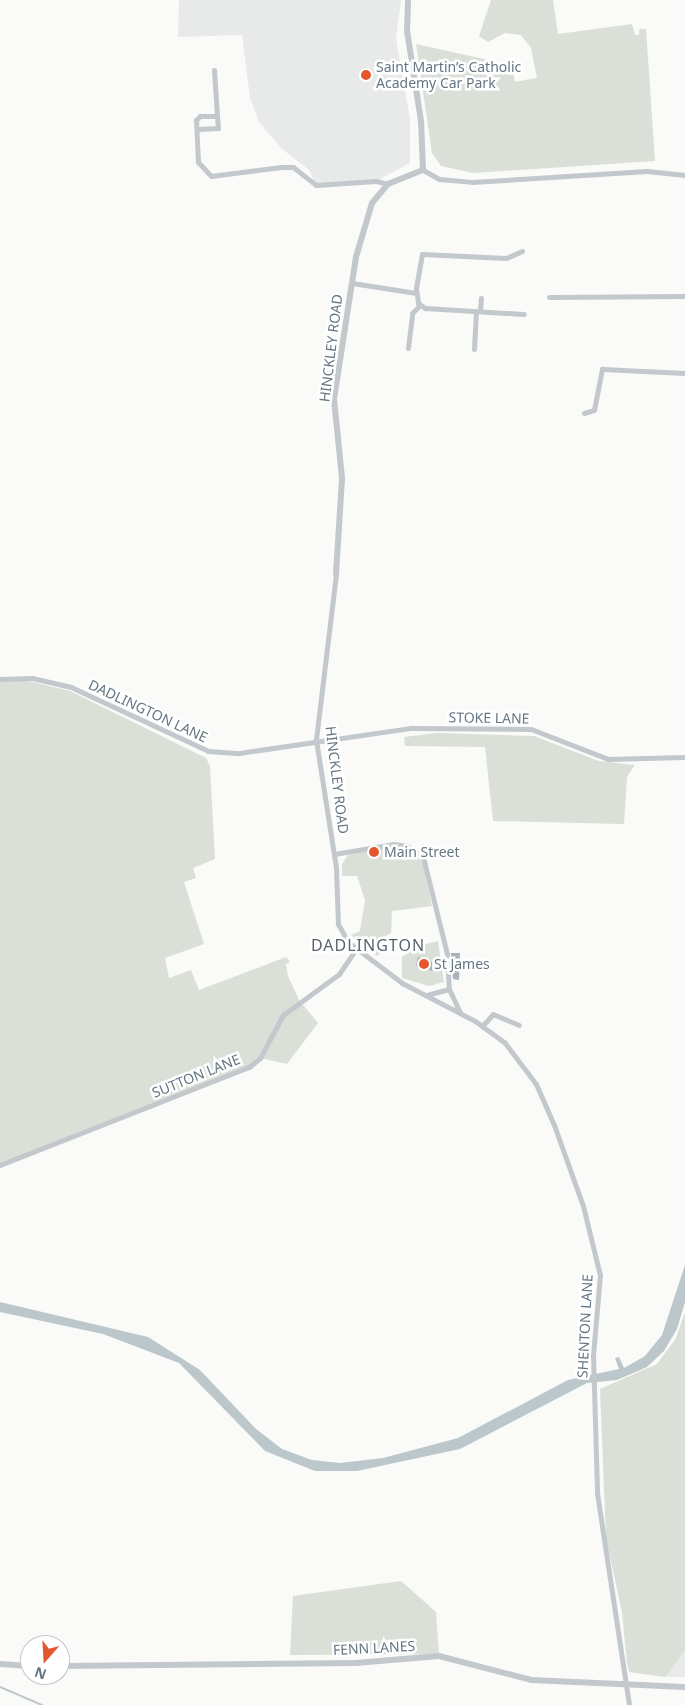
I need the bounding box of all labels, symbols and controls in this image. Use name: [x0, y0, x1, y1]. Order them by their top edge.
place label: Saint Martin’s Catholic Academy Car Park: [376, 59, 521, 92]
marker: Saint Martin’s Catholic Academy Car Park: [360, 69, 372, 81]
street label: HINCKLEY ROAD: [316, 293, 346, 403]
street label: DADLINGTON LANE: [86, 676, 210, 746]
street label: STOKE LANE: [448, 709, 530, 727]
street label: HINCKLEY ROAD: [322, 725, 352, 835]
place label: Main Street: [384, 844, 460, 860]
marker: Main Street: [368, 846, 380, 858]
district label: DADLINGTON: [310, 935, 426, 955]
place label: St James: [434, 956, 490, 972]
marker: St James: [418, 958, 430, 970]
street label: SUTTON LANE: [150, 1051, 242, 1101]
street label: SHENTON LANE: [574, 1274, 596, 1378]
north arrow: [20, 1635, 70, 1685]
street label: FENN LANES: [332, 1637, 416, 1659]
text: N: [32, 1663, 49, 1685]

